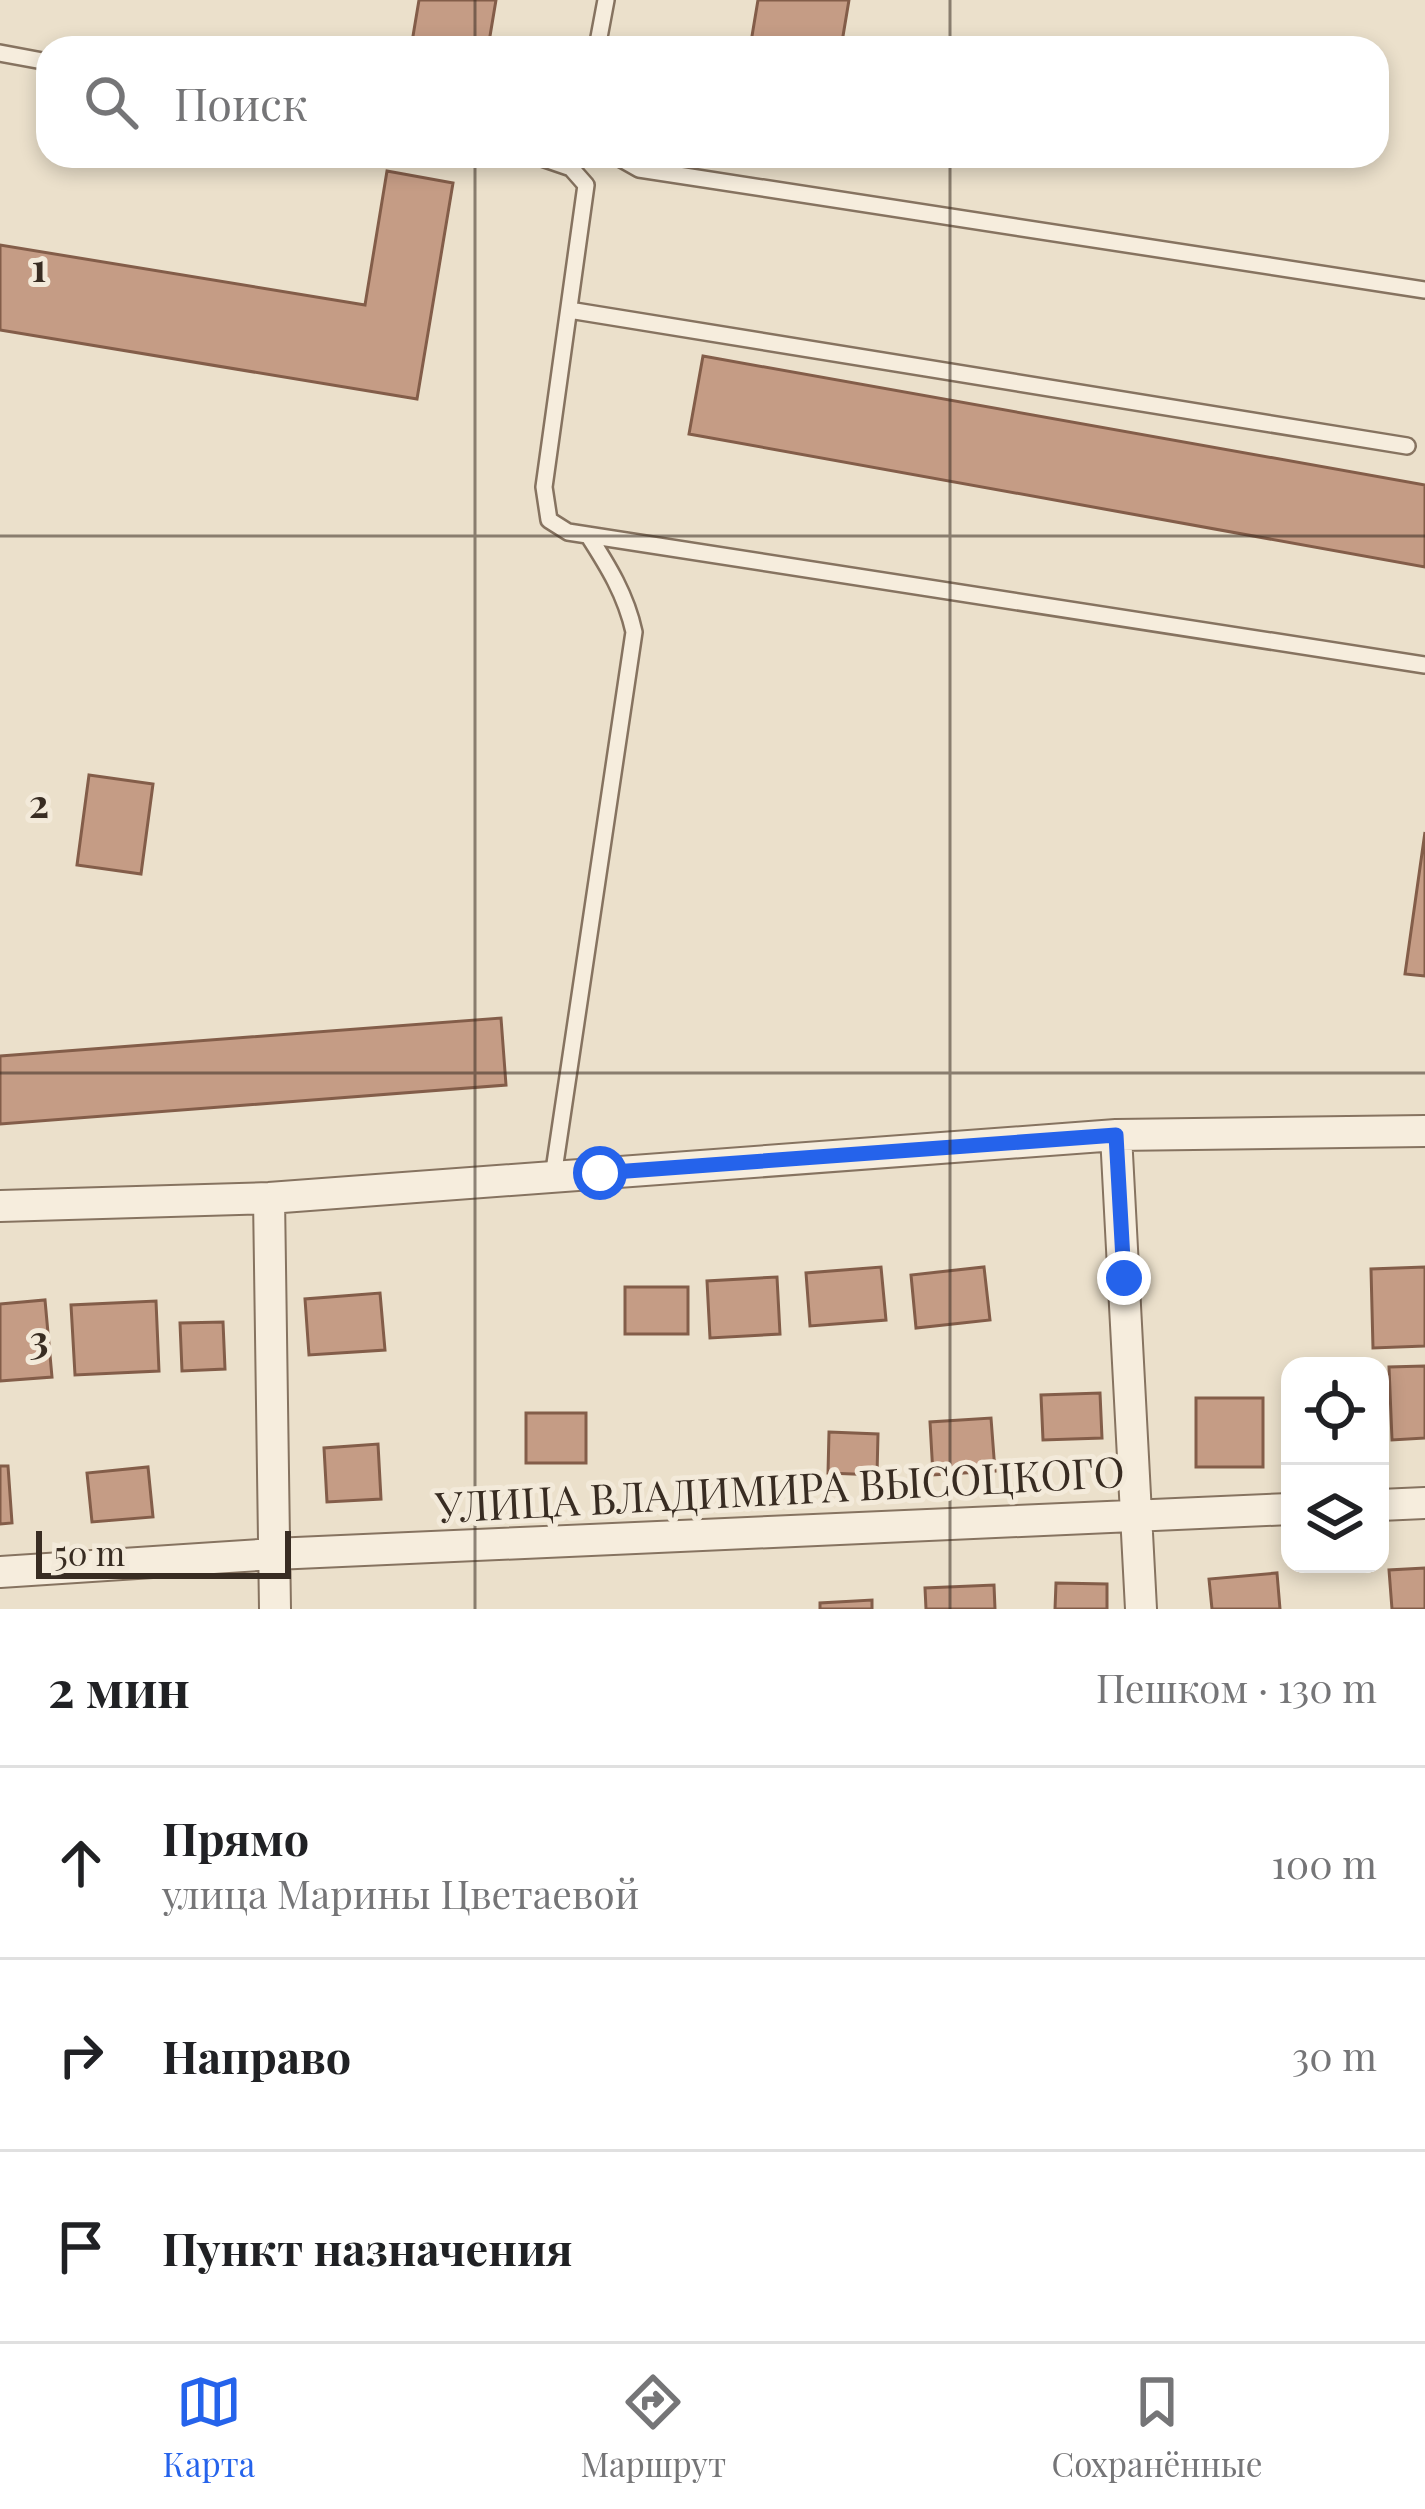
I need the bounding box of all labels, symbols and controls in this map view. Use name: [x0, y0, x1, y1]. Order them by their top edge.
search box: [36, 36, 1389, 168]
icon: search: [78, 69, 144, 135]
text: Поиск: [174, 72, 308, 132]
text: 1: [32, 240, 46, 292]
text: 2: [29, 776, 49, 828]
route start: [573, 1146, 627, 1200]
route end: [1097, 1251, 1151, 1305]
text: 3: [29, 1312, 49, 1364]
map controls: [1281, 1357, 1389, 1573]
button: locate: [1281, 1357, 1389, 1465]
street label: УЛИЦА ВЛАДИМИРА ВЫСОЦКОГО: [433, 1442, 1126, 1534]
button: layers: [1281, 1465, 1389, 1573]
scale bar: [36, 1525, 291, 1578]
text: 50 m: [54, 1530, 125, 1574]
text: 2 мин: [48, 1653, 190, 1721]
text: Пешком · 130 m: [1096, 1661, 1377, 1713]
text: Прямо: [162, 1807, 309, 1867]
icon: ahead: [48, 1830, 114, 1896]
text: 100 m: [1271, 1837, 1377, 1889]
text: улица Марины Цветаевой: [162, 1867, 639, 1919]
icon: right: [48, 2022, 114, 2088]
text: Направо: [162, 2025, 351, 2085]
text: 30 m: [1292, 2029, 1377, 2081]
icon: arrive: [48, 2214, 114, 2280]
text: Пункт назначения: [162, 2217, 573, 2277]
tab: Карта: [163, 2369, 255, 2485]
tab: Маршрут: [581, 2369, 726, 2485]
tab: Сохранённые: [1051, 2369, 1262, 2485]

